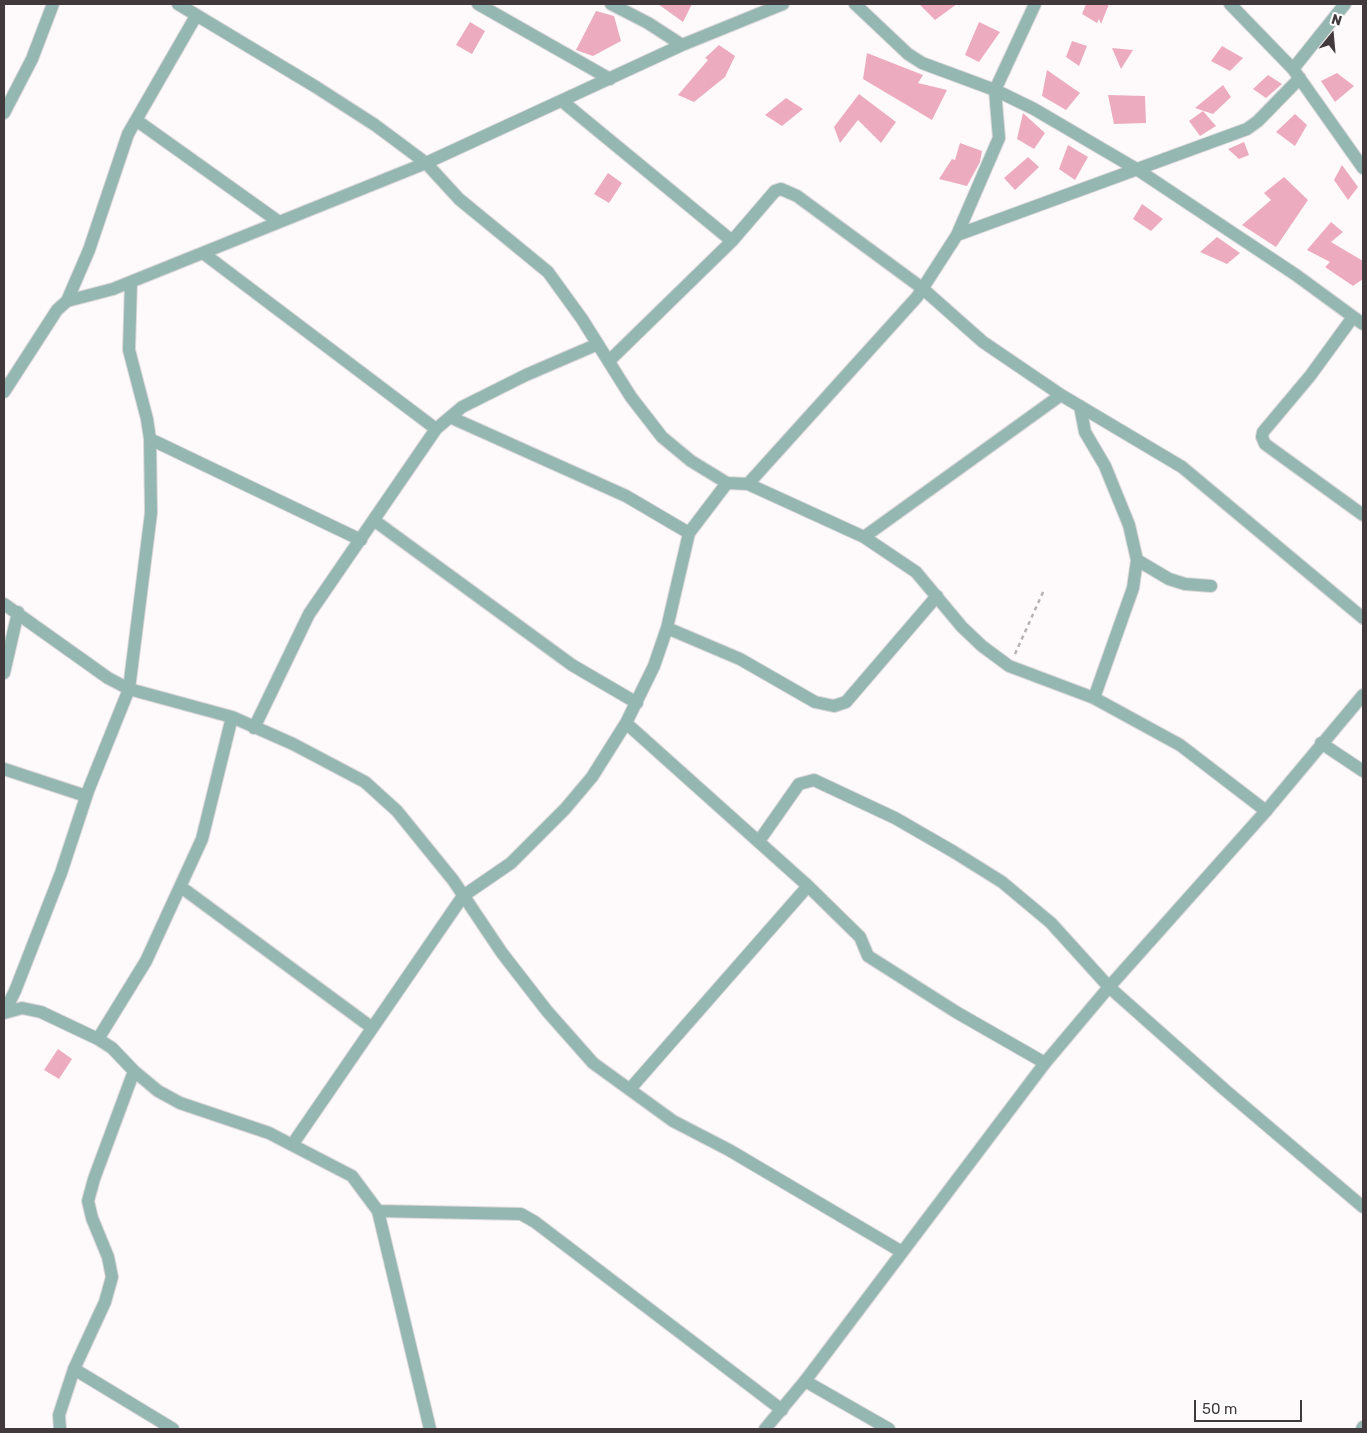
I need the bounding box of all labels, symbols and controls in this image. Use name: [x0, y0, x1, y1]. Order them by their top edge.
north arrow: [1307, 10, 1357, 60]
text: N: [1329, 11, 1344, 30]
scale bar: [1197, 1390, 1304, 1422]
text: 50 m: [1202, 1400, 1237, 1418]

